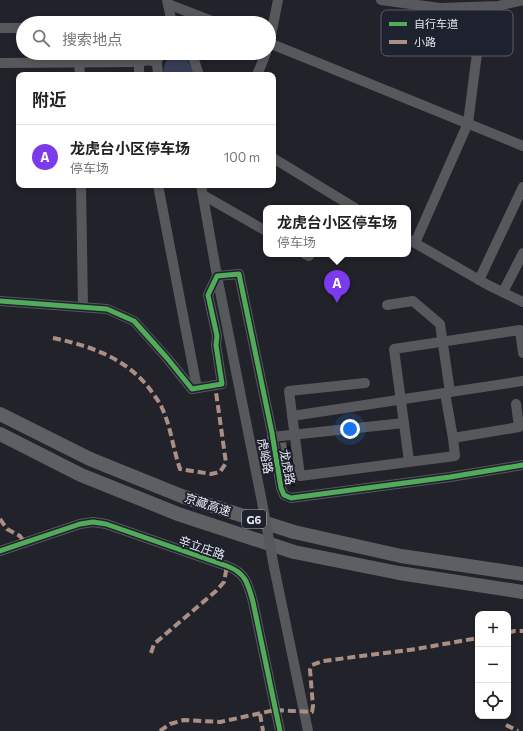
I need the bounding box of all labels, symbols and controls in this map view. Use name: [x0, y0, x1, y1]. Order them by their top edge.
legend: [381, 10, 513, 56]
search box: [16, 16, 276, 60]
text: 自行车道: [414, 17, 458, 30]
icon: search: [30, 27, 52, 49]
text: 搜索地点: [62, 30, 122, 48]
text: 小路: [414, 35, 436, 48]
text: 附近: [32, 89, 66, 110]
text: 龙虎台小区停车场: [70, 139, 190, 157]
text: A: [40, 149, 50, 165]
text: 100 m: [224, 149, 260, 165]
text: 停车场: [70, 160, 109, 176]
popup: [263, 205, 411, 257]
text: 龙虎台小区停车场: [277, 213, 397, 231]
text: 停车场: [277, 234, 316, 250]
pin: A: [324, 270, 350, 303]
your location: [340, 419, 360, 439]
street label: 虎峪路: [256, 437, 276, 475]
street label: 龙虎路: [278, 448, 298, 486]
street label: 京藏高速: [183, 490, 233, 518]
road number: G6: [242, 510, 266, 528]
street label: 辛立庄路: [177, 533, 227, 561]
map controls: [475, 611, 511, 719]
button: +: [475, 611, 511, 647]
button: −: [475, 647, 511, 683]
button: locate: [475, 683, 511, 719]

